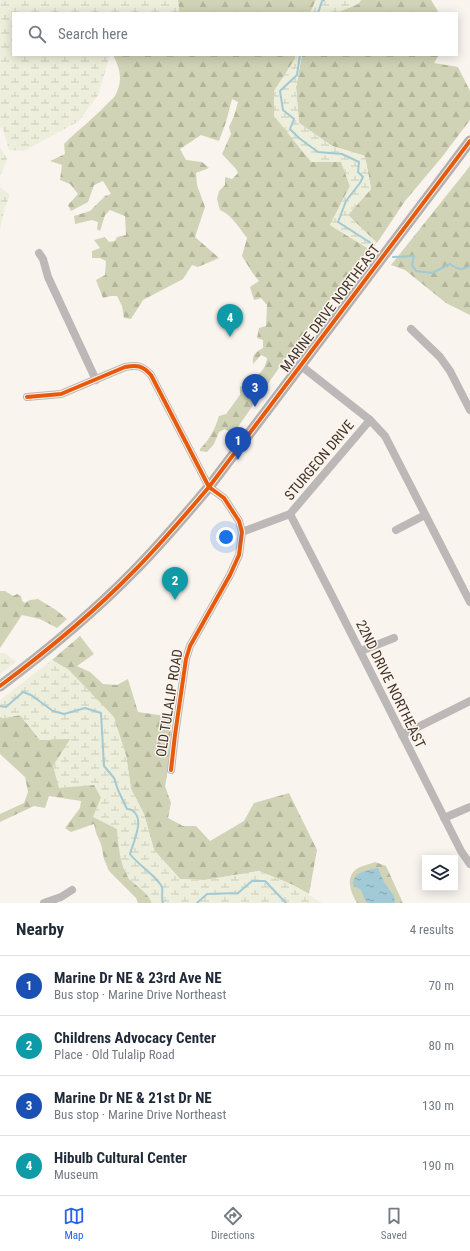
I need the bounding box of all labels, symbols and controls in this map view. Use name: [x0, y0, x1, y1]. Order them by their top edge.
search box: [12, 12, 458, 56]
icon: search: [26, 23, 48, 45]
text: Search here: [58, 25, 128, 43]
street label: MARINE DRIVE NORTHEAST: [277, 241, 383, 375]
pin: 4: [217, 304, 243, 337]
pin: 3: [242, 374, 268, 407]
street label: STURGEON DRIVE: [281, 417, 357, 503]
pin: 1: [225, 427, 251, 460]
your location: [216, 527, 236, 547]
pin: 2: [162, 567, 188, 600]
street label: 22ND DRIVE NORTHEAST: [353, 618, 429, 750]
street label: OLD TULALIP ROAD: [153, 648, 185, 758]
map controls: [422, 855, 458, 891]
button: layers: [422, 855, 458, 891]
text: Nearby: [16, 919, 64, 939]
text: 4 results: [410, 922, 454, 937]
text: Marine Dr NE & 23rd Ave NE: [54, 969, 222, 987]
text: 1: [26, 978, 32, 993]
text: 70 m: [428, 978, 454, 993]
text: Bus stop · Marine Drive Northeast: [54, 987, 226, 1002]
text: Childrens Advocacy Center: [54, 1029, 216, 1047]
text: 2: [26, 1038, 32, 1053]
text: 80 m: [428, 1038, 454, 1053]
text: Place · Old Tulalip Road: [54, 1047, 175, 1062]
text: Marine Dr NE & 21st Dr NE: [54, 1089, 212, 1107]
text: 3: [26, 1098, 32, 1113]
text: 130 m: [422, 1098, 454, 1113]
text: Bus stop · Marine Drive Northeast: [54, 1107, 226, 1122]
text: Hibulb Cultural Center: [54, 1149, 187, 1167]
text: 4: [26, 1158, 32, 1173]
text: 190 m: [422, 1158, 454, 1173]
text: Museum: [54, 1167, 98, 1182]
tab: Map: [63, 1205, 85, 1242]
tab: Directions: [211, 1205, 255, 1242]
tab: Saved: [381, 1205, 407, 1242]

